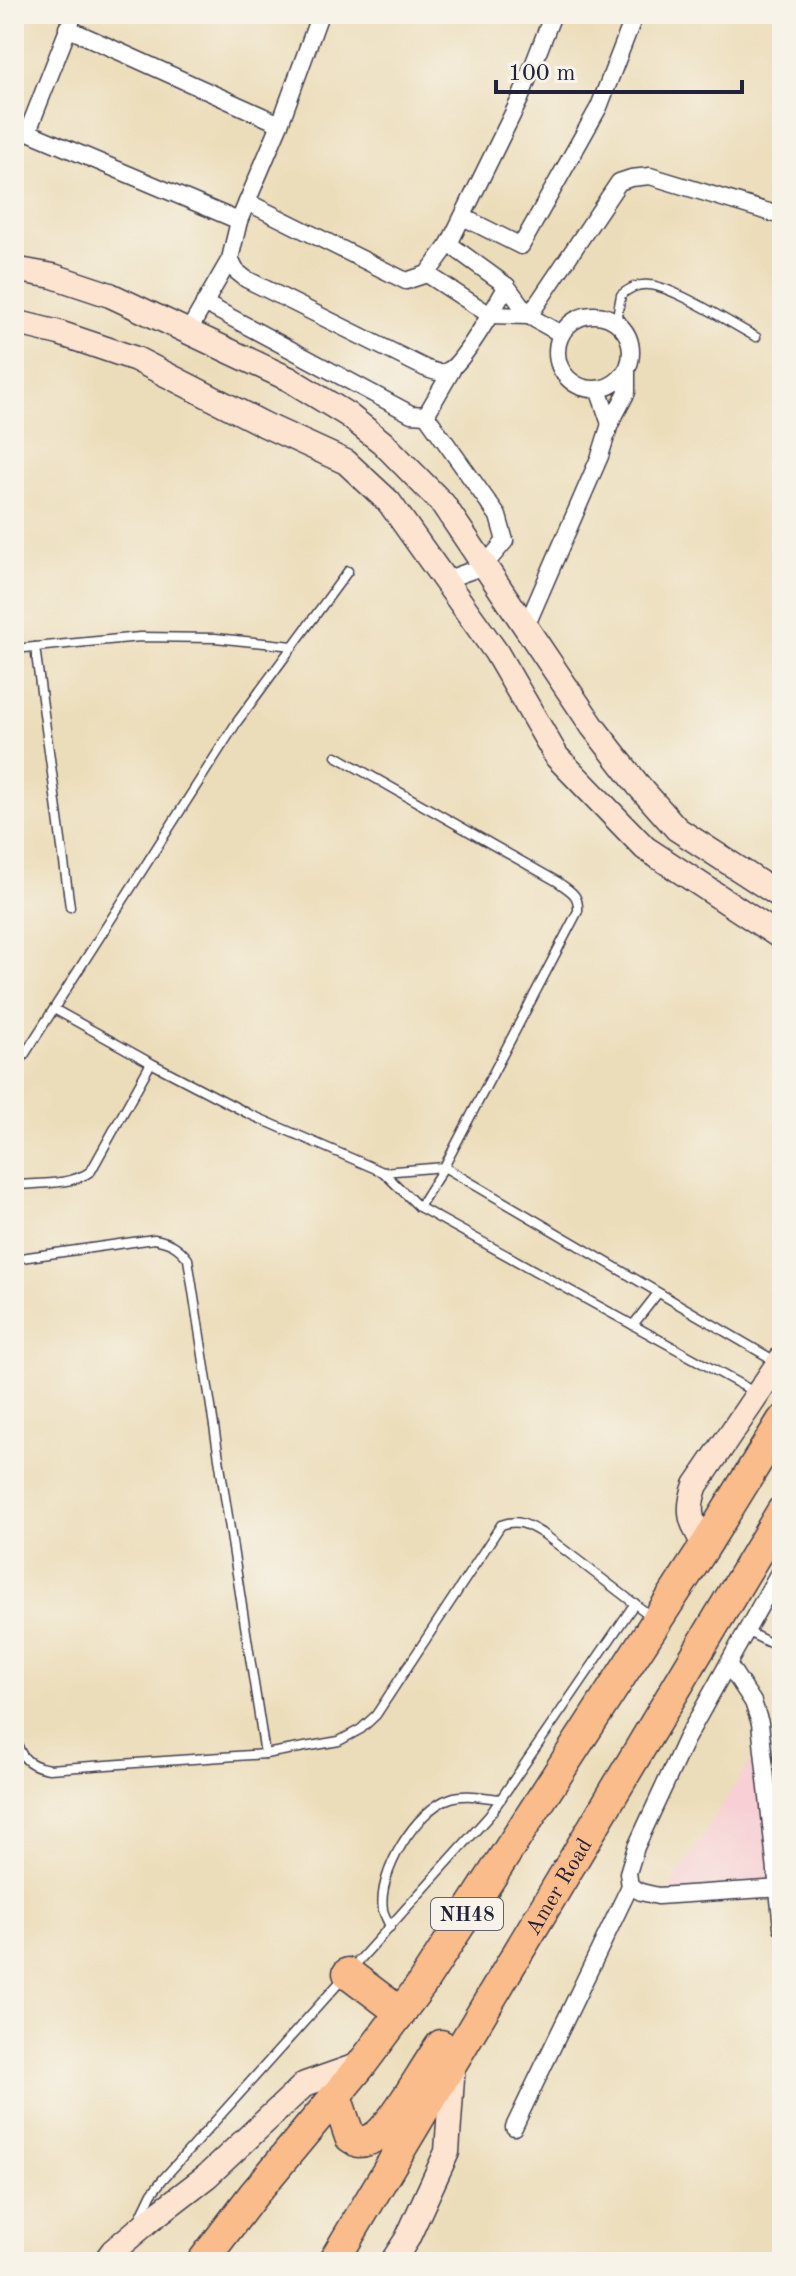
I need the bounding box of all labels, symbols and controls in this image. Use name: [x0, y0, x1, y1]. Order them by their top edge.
scale bar: [496, 44, 742, 94]
text: 100 m: [508, 62, 576, 86]
street label: Amer Road: [522, 1835, 597, 1939]
road number: NH48: [431, 1898, 503, 1930]

